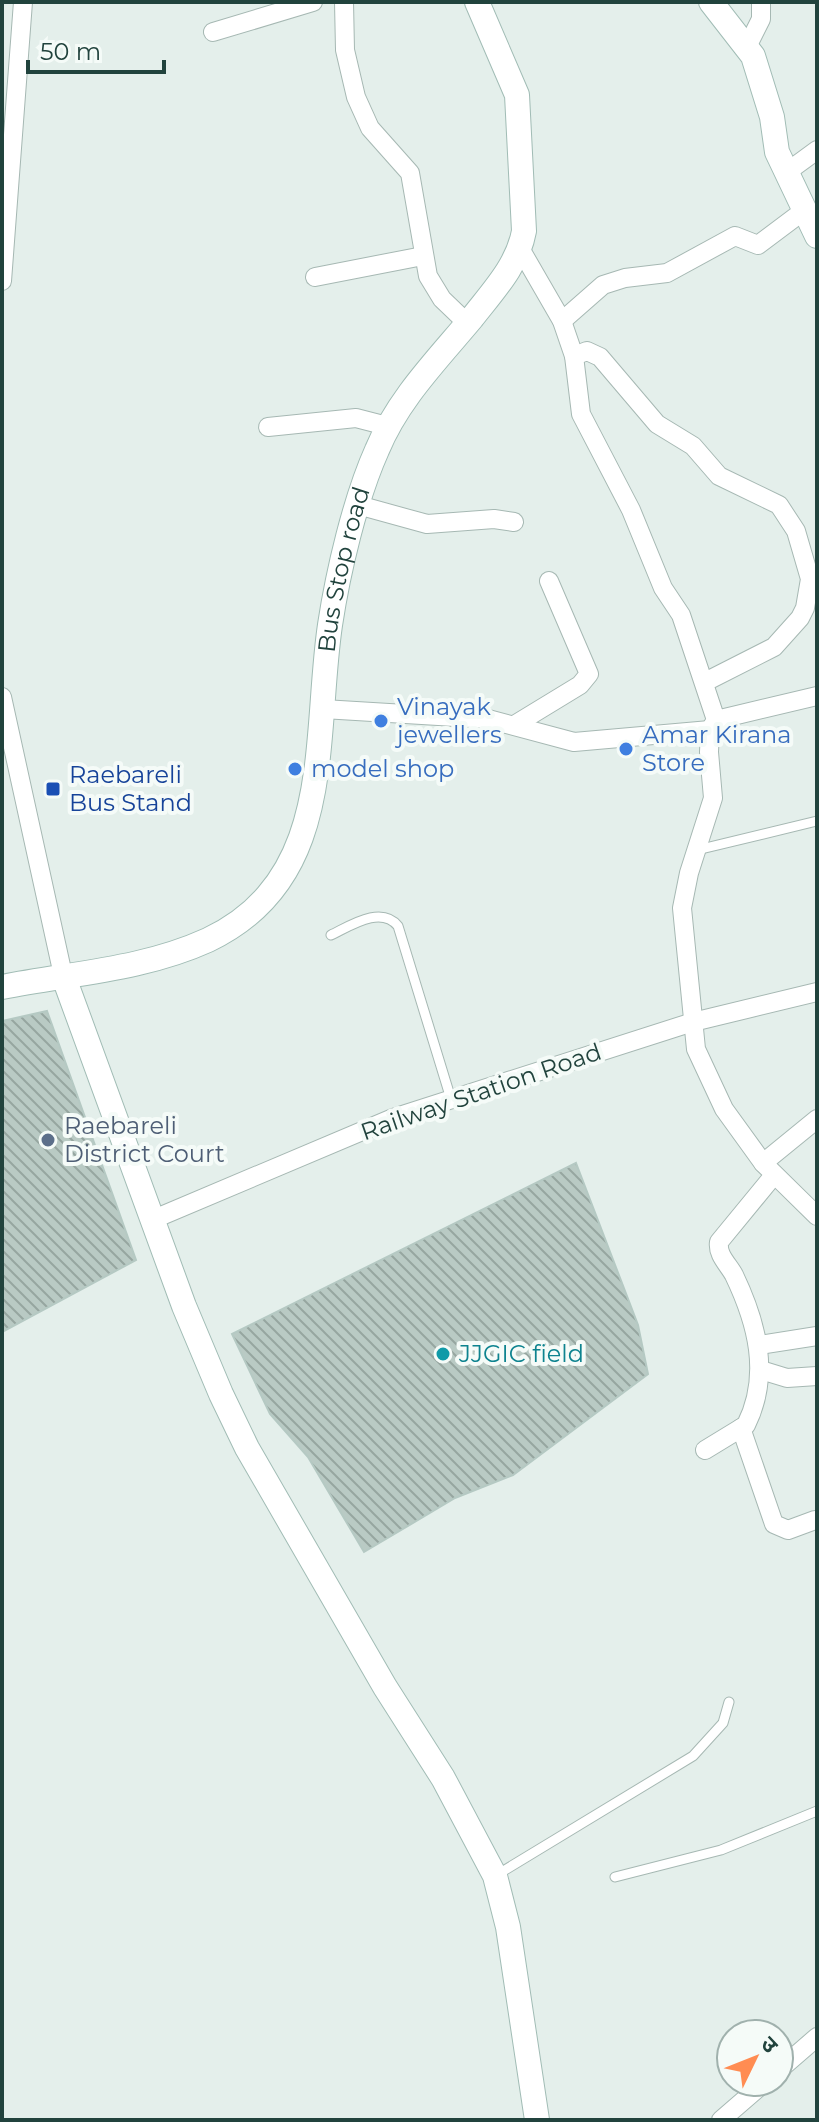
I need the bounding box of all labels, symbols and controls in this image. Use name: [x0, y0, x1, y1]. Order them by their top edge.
scale bar: [28, 24, 164, 74]
text: 50 m: [40, 37, 101, 66]
street label: Bus Stop road: [312, 483, 376, 654]
place label: Vinayak jewellers: [394, 692, 502, 749]
marker: Vinayak jewellers: [372, 712, 390, 730]
place label: Amar Kirana Store: [642, 720, 791, 777]
marker: Amar Kirana Store: [617, 740, 635, 758]
place label: model shop: [311, 754, 454, 783]
place label: Raebareli Bus Stand: [69, 760, 192, 817]
marker: model shop: [286, 760, 304, 778]
marker: Raebareli Bus Stand: [44, 780, 62, 798]
street label: Railway Station Road: [357, 1037, 605, 1146]
place label: Raebareli District Court: [64, 1111, 225, 1168]
marker: Raebareli District Court: [39, 1131, 57, 1149]
place label: JJGIC field: [458, 1339, 584, 1368]
marker: JJGIC field: [434, 1345, 452, 1363]
north arrow: [715, 2018, 795, 2098]
text: उ: [755, 2031, 784, 2059]

